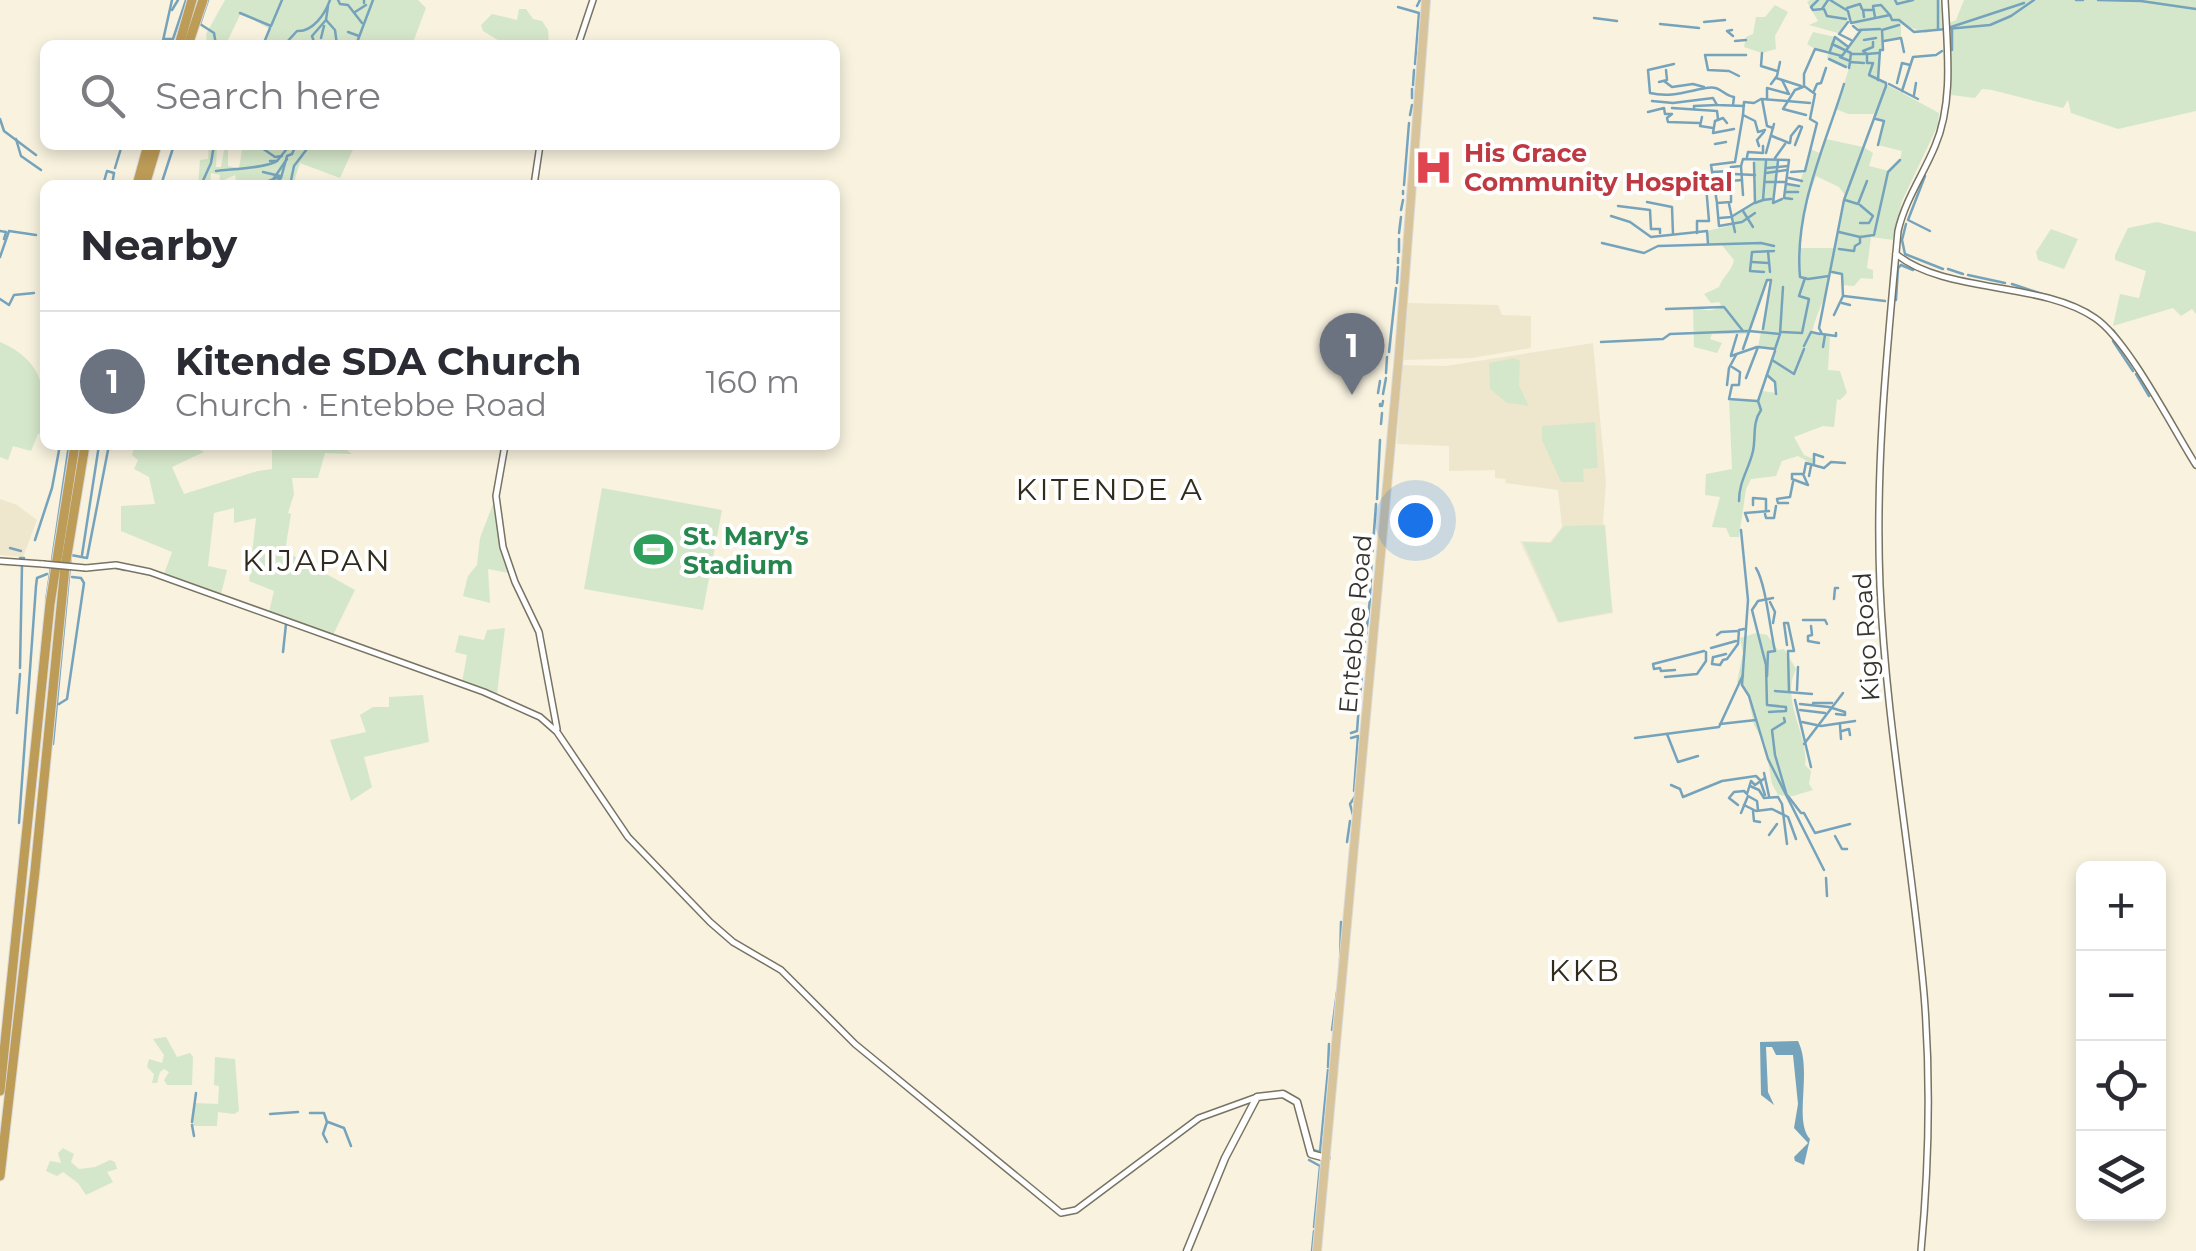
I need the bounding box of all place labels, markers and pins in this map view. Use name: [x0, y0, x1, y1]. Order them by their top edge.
place label: His Grace Community Hospital: [1464, 138, 1733, 197]
hospital icon: His Grace Community Hospital: [1413, 146, 1455, 188]
pin: 1: [1320, 312, 1384, 395]
place label: St. Mary’s Stadium: [683, 521, 808, 580]
sports icon: St. Mary’s Stadium: [632, 529, 674, 571]

